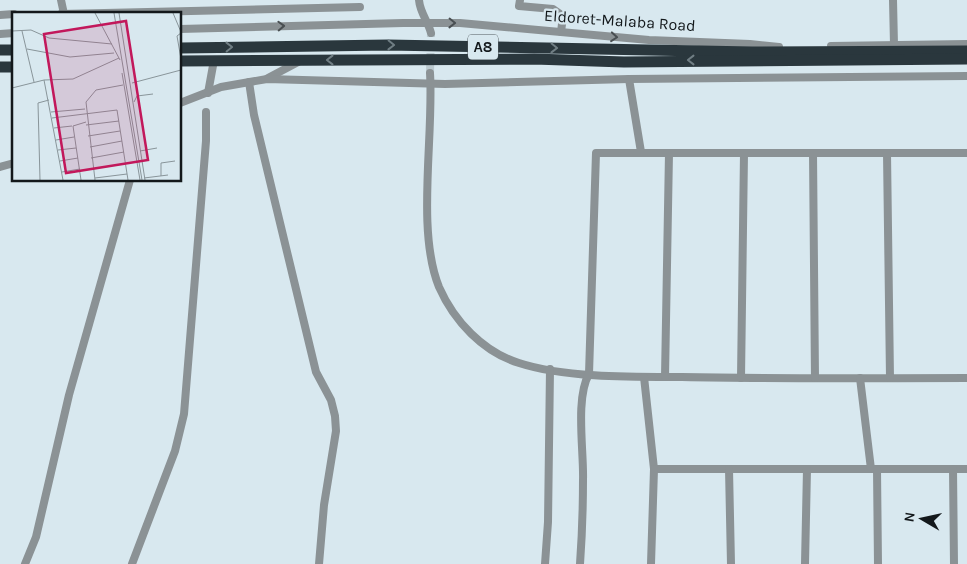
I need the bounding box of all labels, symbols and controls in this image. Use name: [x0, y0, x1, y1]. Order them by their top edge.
street label: Eldoret-Malaba Road: [544, 6, 696, 35]
inset map: [12, 12, 181, 181]
one-way arrow: [448, 18, 456, 28]
one-way arrow: [278, 21, 285, 31]
one-way arrow: [610, 31, 618, 42]
road number: A8: [468, 34, 498, 60]
one-way arrow: [388, 40, 395, 50]
one-way arrow: [225, 42, 233, 52]
one-way arrow: [550, 43, 558, 53]
one-way arrow: [326, 55, 334, 65]
one-way arrow: [687, 55, 694, 65]
north arrow: [897, 494, 947, 544]
text: N: [900, 511, 919, 523]

